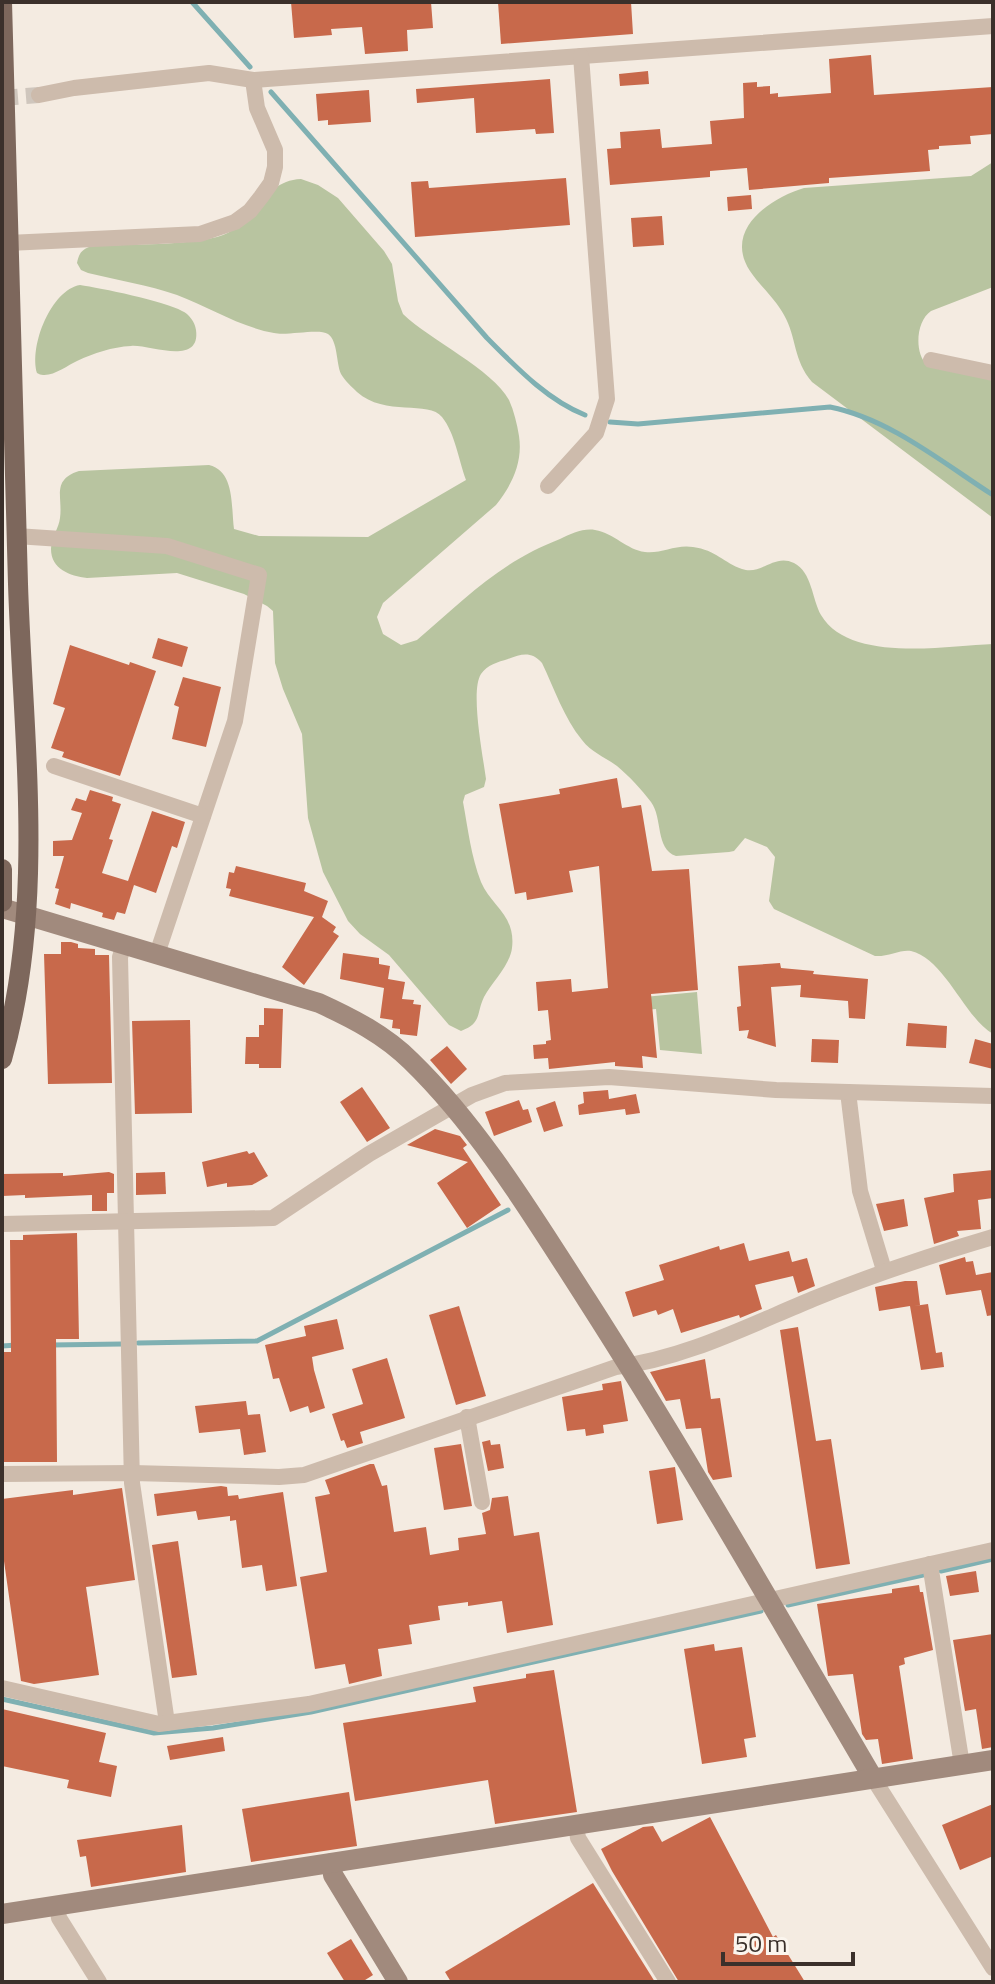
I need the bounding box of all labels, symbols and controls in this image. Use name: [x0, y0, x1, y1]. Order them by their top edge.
scale bar: [723, 1916, 853, 1966]
text: 50 m: [735, 1925, 787, 1961]

